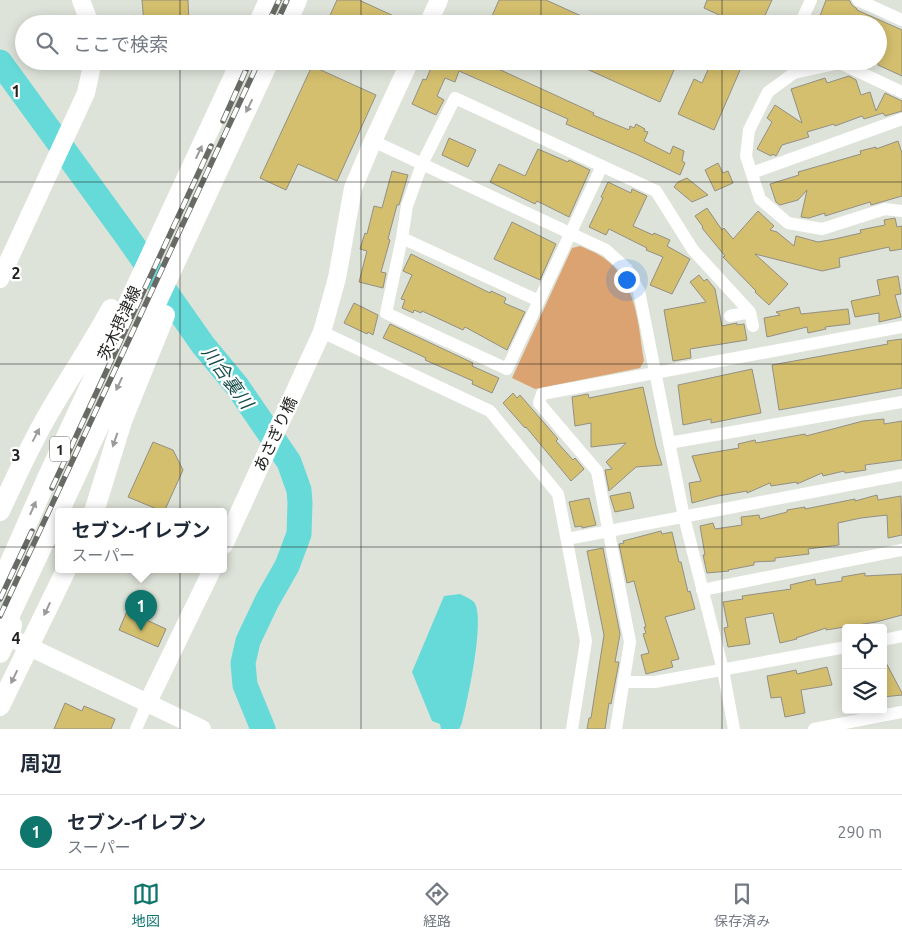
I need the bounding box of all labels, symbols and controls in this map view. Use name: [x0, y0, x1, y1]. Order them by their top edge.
search box: [15, 15, 887, 70]
icon: search: [33, 29, 61, 57]
text: ここで検索: [73, 33, 168, 55]
text: 1: [11, 82, 21, 100]
one-way arrow: [245, 99, 253, 113]
one-way arrow: [195, 145, 203, 159]
text: 2: [11, 264, 21, 282]
your location: [614, 267, 640, 293]
street label: 茨木摂津線: [94, 283, 144, 363]
water label: 川合裏川: [199, 342, 258, 414]
one-way arrow: [114, 376, 123, 391]
street label: あさぎり橋: [250, 394, 300, 474]
one-way arrow: [32, 429, 41, 442]
one-way arrow: [111, 433, 118, 448]
road number: 1: [50, 436, 70, 462]
text: 3: [11, 446, 21, 464]
one-way arrow: [28, 501, 37, 516]
popup: [55, 508, 227, 573]
text: セブン-イレブン: [71, 519, 211, 541]
text: スーパー: [71, 546, 135, 564]
pin: 1: [125, 590, 157, 631]
one-way arrow: [43, 602, 51, 616]
map controls: [842, 624, 887, 714]
button: locate: [842, 624, 887, 669]
text: 4: [11, 629, 21, 647]
button: layers: [842, 669, 887, 714]
one-way arrow: [10, 670, 18, 684]
text: 周辺: [20, 751, 62, 775]
text: セブン-イレブン: [67, 811, 206, 833]
text: 1: [31, 823, 41, 841]
text: 290 m: [837, 823, 882, 841]
text: スーパー: [67, 838, 131, 856]
tab: 地図: [132, 880, 160, 930]
tab: 経路: [423, 880, 451, 930]
tab: 保存済み: [714, 880, 770, 930]

